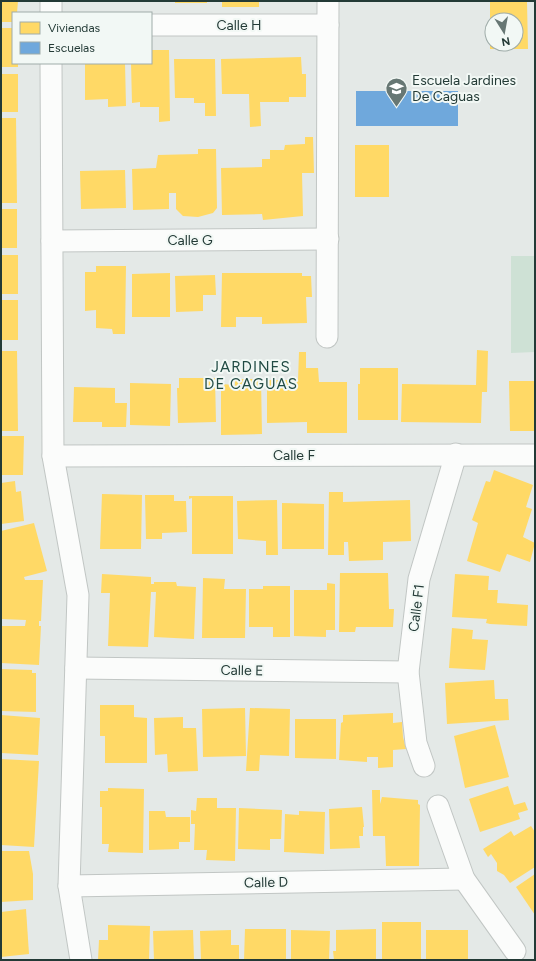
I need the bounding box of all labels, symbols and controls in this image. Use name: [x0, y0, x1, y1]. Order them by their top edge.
legend: [12, 12, 152, 64]
north arrow: [484, 12, 524, 52]
street label: Calle H: [216, 17, 262, 34]
text: Viviendas: [48, 21, 101, 35]
text: N: [500, 34, 511, 49]
text: Escuelas: [48, 41, 95, 55]
place label: Escuela Jardines De Caguas: [412, 72, 516, 105]
school or university icon: Escuela Jardines De Caguas: [383, 75, 409, 108]
street label: Calle G: [167, 232, 213, 249]
district label: JARDINES DE CAGUAS: [204, 358, 298, 393]
street label: Calle F: [273, 447, 315, 464]
street label: Calle F1: [405, 583, 428, 633]
street label: Calle E: [220, 662, 264, 679]
street label: Calle D: [244, 874, 288, 891]

